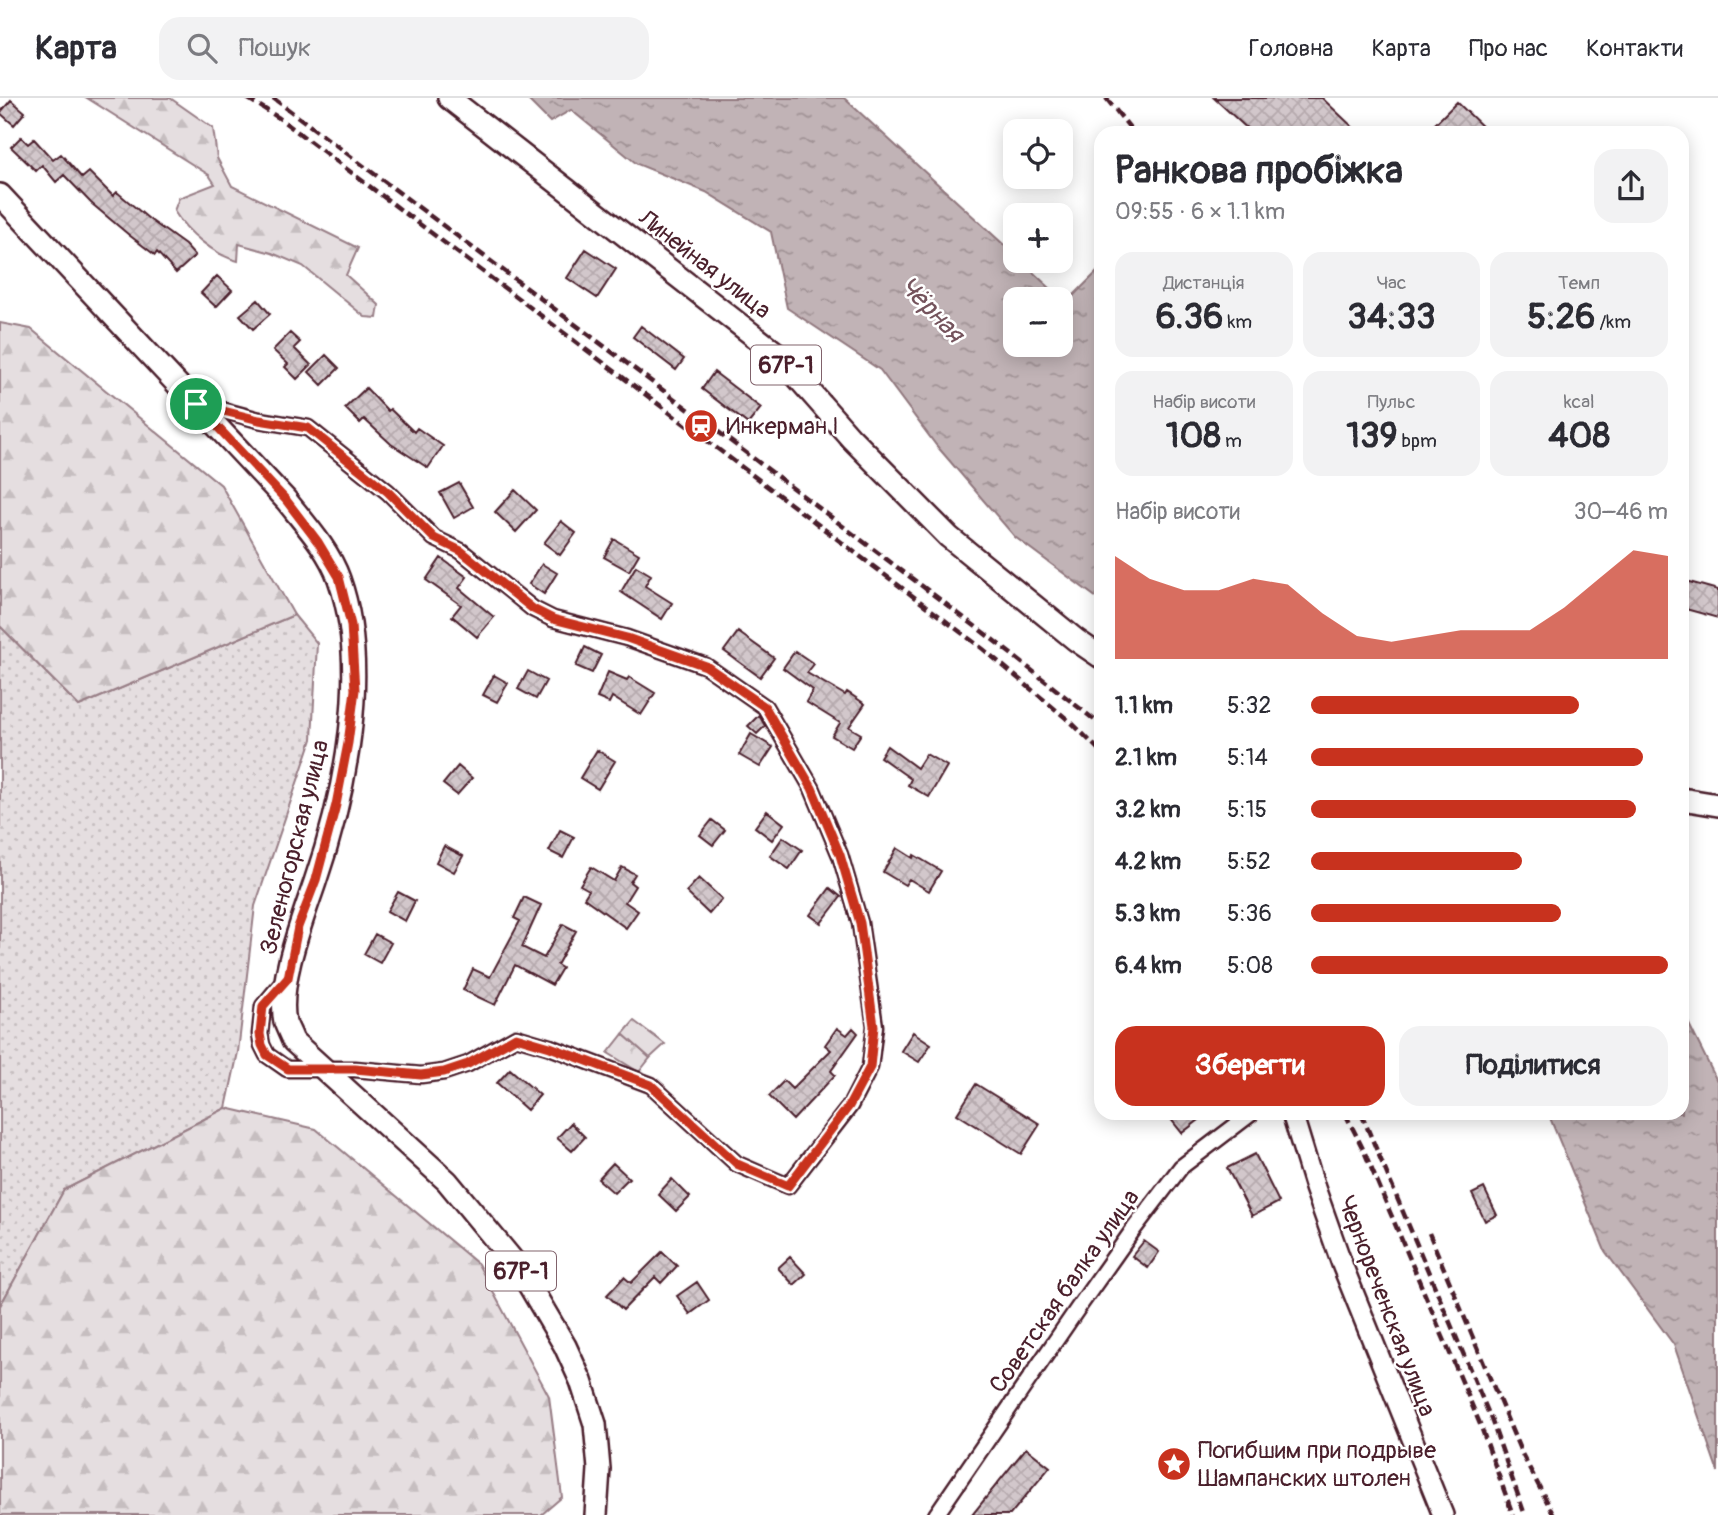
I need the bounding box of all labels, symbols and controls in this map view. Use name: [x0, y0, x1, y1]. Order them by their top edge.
search box: [159, 17, 649, 80]
text: Карта: [35, 28, 117, 69]
icon: search: [183, 29, 221, 67]
text: Пошук: [239, 32, 311, 64]
text: Головна: [1249, 34, 1333, 63]
text: Карта: [1371, 34, 1431, 63]
text: Про нас: [1469, 34, 1548, 63]
text: Контакти: [1586, 34, 1683, 63]
map controls: [1003, 119, 1073, 357]
button: locate: [1003, 119, 1073, 189]
text: Ранкова пробіжка: [1115, 147, 1403, 195]
button: share: [1594, 149, 1668, 223]
text: 09:55 · 6 × 1.1 km: [1115, 197, 1285, 226]
street label: Линейная улица: [632, 203, 777, 325]
button: +: [1003, 203, 1073, 273]
water label: Чёрная: [892, 270, 972, 351]
text: Дистанція: [1163, 271, 1244, 295]
text: Час: [1377, 271, 1406, 295]
text: Темп: [1558, 271, 1600, 295]
button: −: [1003, 287, 1073, 357]
text: 6.36: [1155, 295, 1223, 339]
text: 34:33: [1347, 295, 1436, 339]
text: 5:26: [1527, 295, 1595, 339]
text: km: [1223, 310, 1252, 334]
text: /km: [1595, 310, 1631, 334]
road number: 67Р-1: [751, 346, 821, 384]
pin: [166, 374, 226, 434]
icon: arrive: [177, 385, 215, 423]
text: Набір висоти: [1152, 390, 1255, 414]
text: Пульс: [1368, 390, 1415, 414]
text: kcal: [1564, 390, 1595, 414]
station icon: Инкерман I: [682, 407, 720, 445]
place label: Инкерман I: [726, 412, 839, 441]
text: 108: [1166, 414, 1221, 458]
text: 139: [1346, 414, 1397, 458]
text: 408: [1548, 414, 1610, 458]
text: m: [1221, 429, 1242, 453]
text: bpm: [1397, 429, 1437, 453]
text: Набір висоти: [1115, 497, 1240, 526]
text: 30–46 m: [1574, 497, 1668, 526]
text: 1.1 km: [1115, 691, 1173, 720]
text: 5:32: [1227, 691, 1271, 720]
street label: Зеленогорская улица: [254, 737, 335, 957]
text: 2.1 km: [1115, 743, 1177, 772]
text: 5:14: [1227, 743, 1268, 772]
text: 3.2 km: [1115, 795, 1181, 824]
text: 5:15: [1227, 795, 1267, 824]
text: 4.2 km: [1115, 847, 1181, 876]
text: 5:52: [1227, 847, 1271, 876]
text: 5.3 km: [1115, 899, 1180, 928]
text: 5:36: [1227, 899, 1272, 928]
text: 6.4 km: [1115, 951, 1182, 980]
text: 5:08: [1227, 951, 1273, 980]
button: Зберегти: [1115, 1026, 1385, 1106]
button: Поділитися: [1399, 1026, 1668, 1106]
street label: Советская балка улица: [983, 1184, 1146, 1399]
street label: Чернореченская улица: [1331, 1192, 1442, 1420]
road number: 67Р-1: [486, 1252, 556, 1290]
place label: Погибшим при подрыве Шампанских штолен: [1198, 1436, 1436, 1493]
place icon: Погибшим при подрыве Шампанских штолен: [1155, 1445, 1193, 1483]

